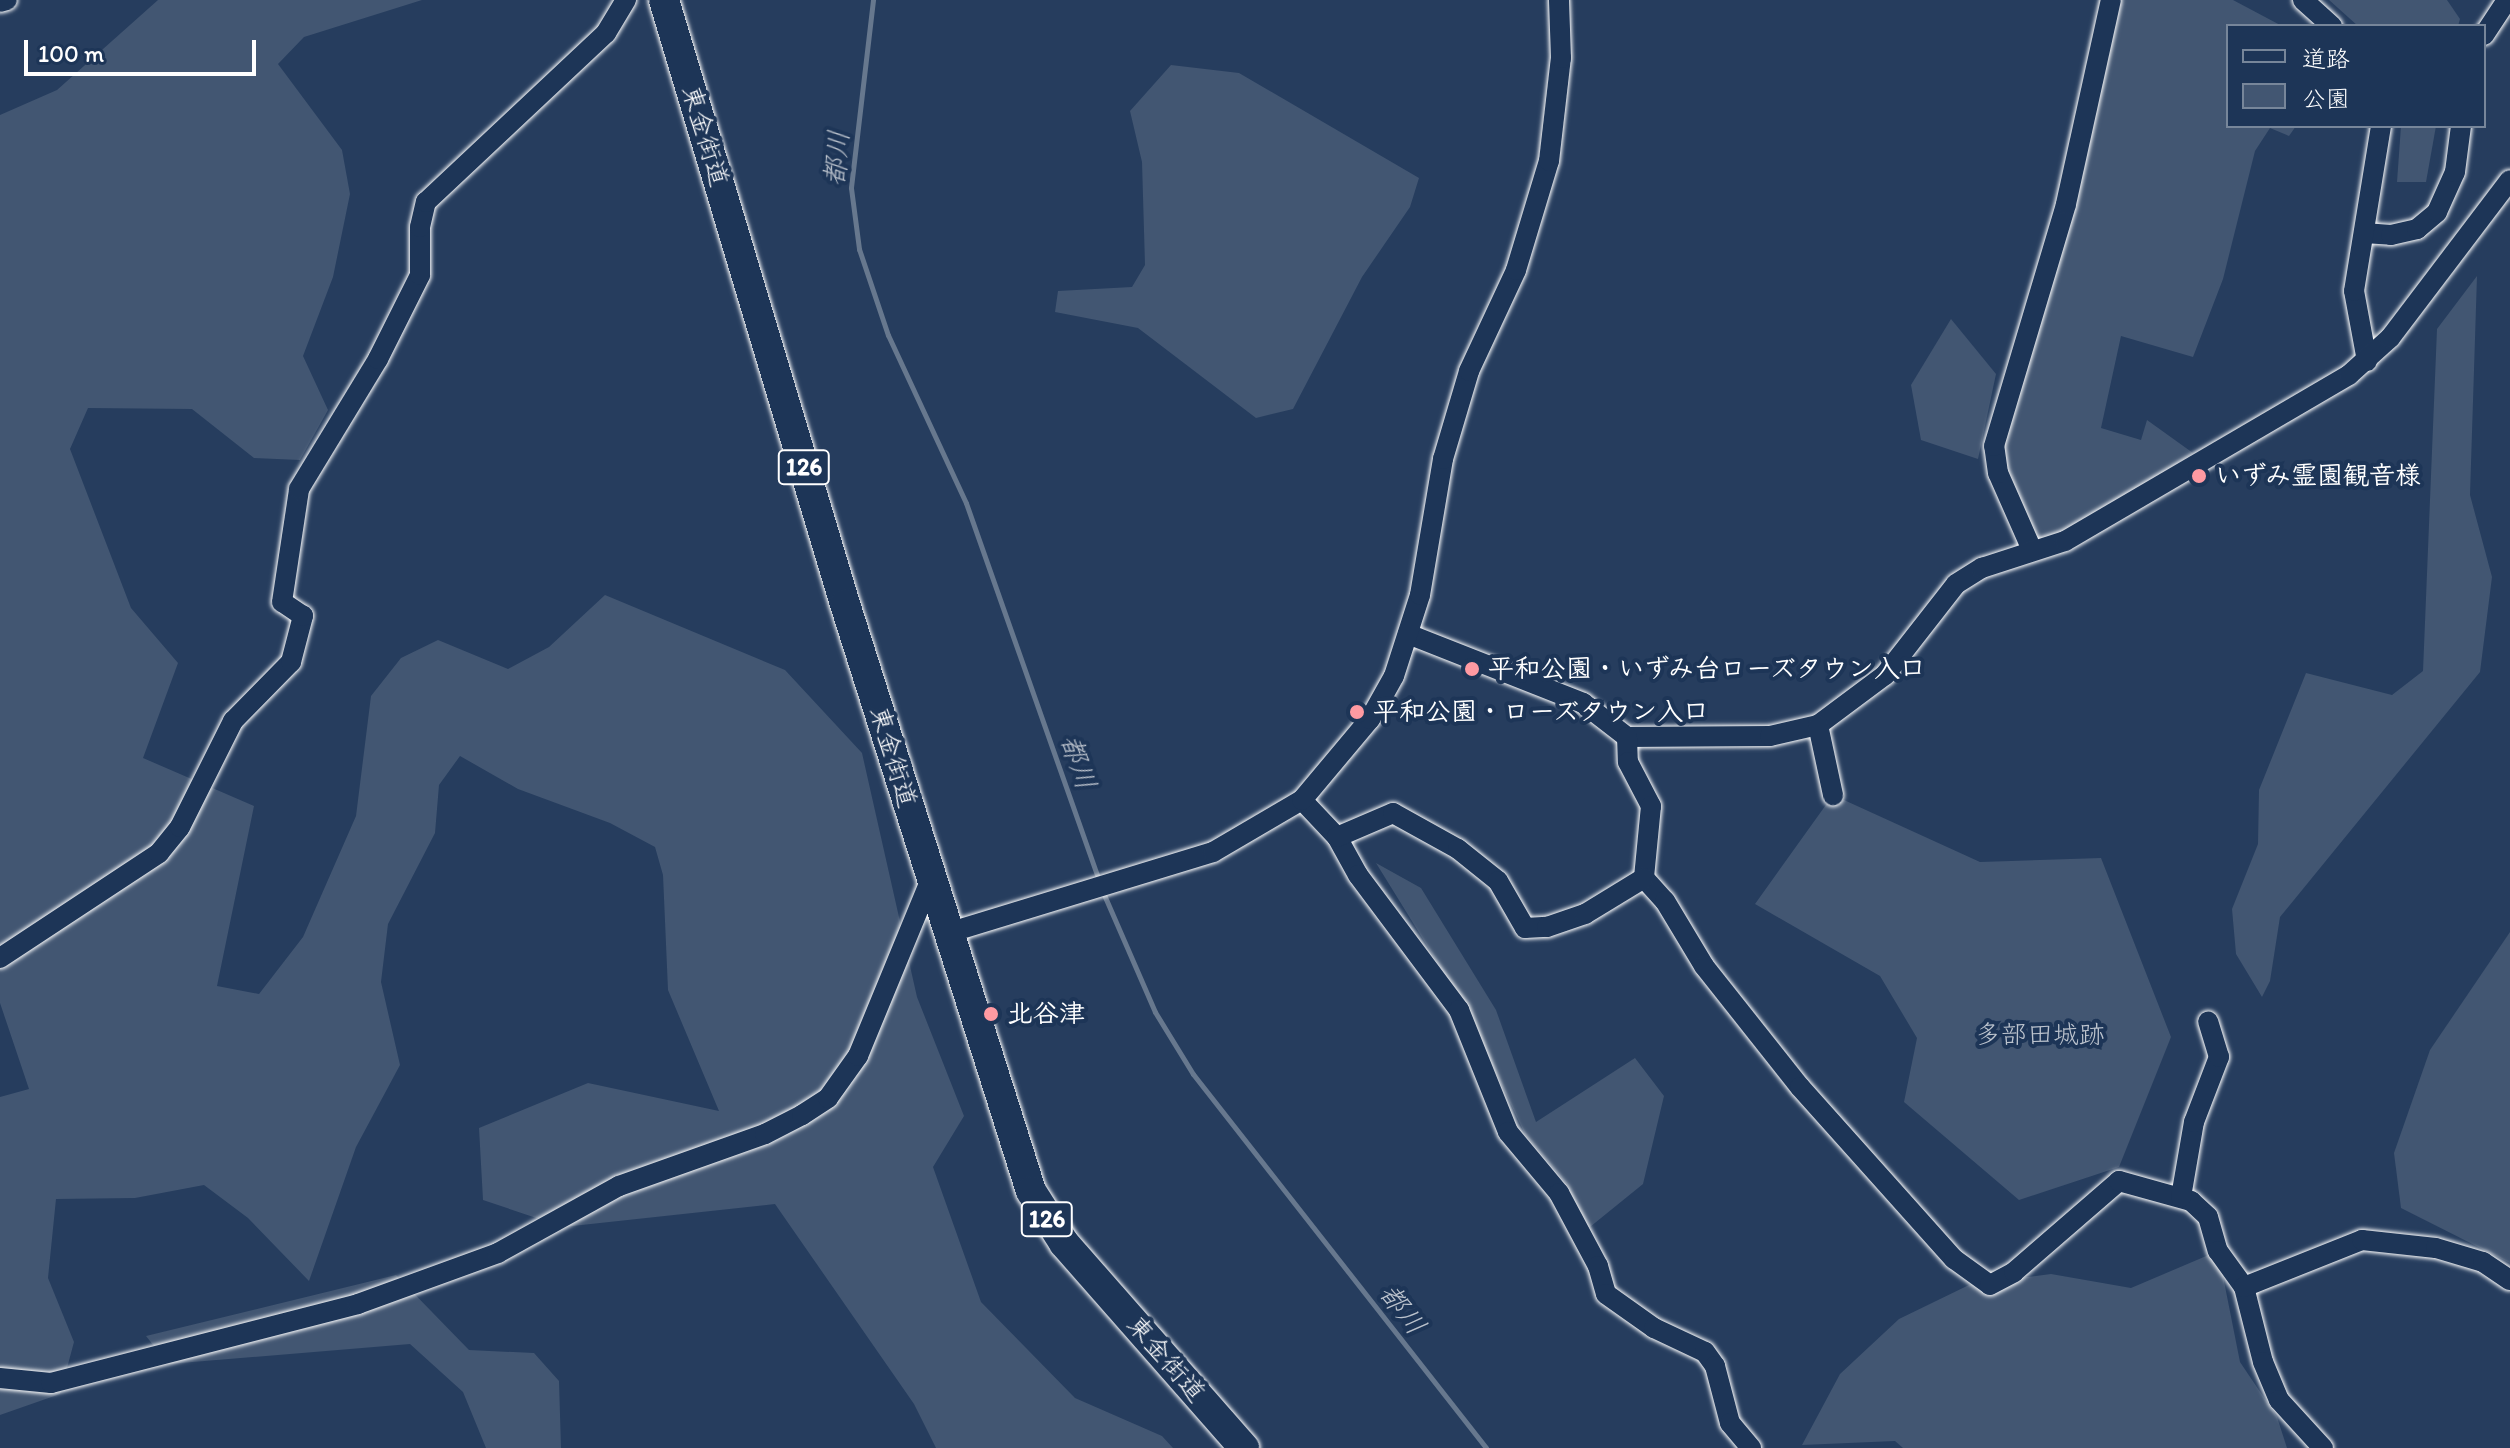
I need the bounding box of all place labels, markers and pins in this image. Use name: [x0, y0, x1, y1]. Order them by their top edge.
place label: いずみ霊園観音様: [2215, 460, 2423, 492]
marker: いずみ霊園観音様: [2190, 467, 2208, 485]
place label: 平和公園・いずみ台ローズタウン入口: [1488, 653, 1930, 685]
marker: 平和公園・いずみ台ローズタウン入口: [1463, 660, 1481, 678]
place label: 平和公園・ローズタウン入口: [1373, 696, 1711, 728]
marker: 平和公園・ローズタウン入口: [1348, 703, 1366, 721]
place label: 北谷津: [1007, 998, 1085, 1030]
marker: 北谷津: [982, 1005, 1000, 1023]

